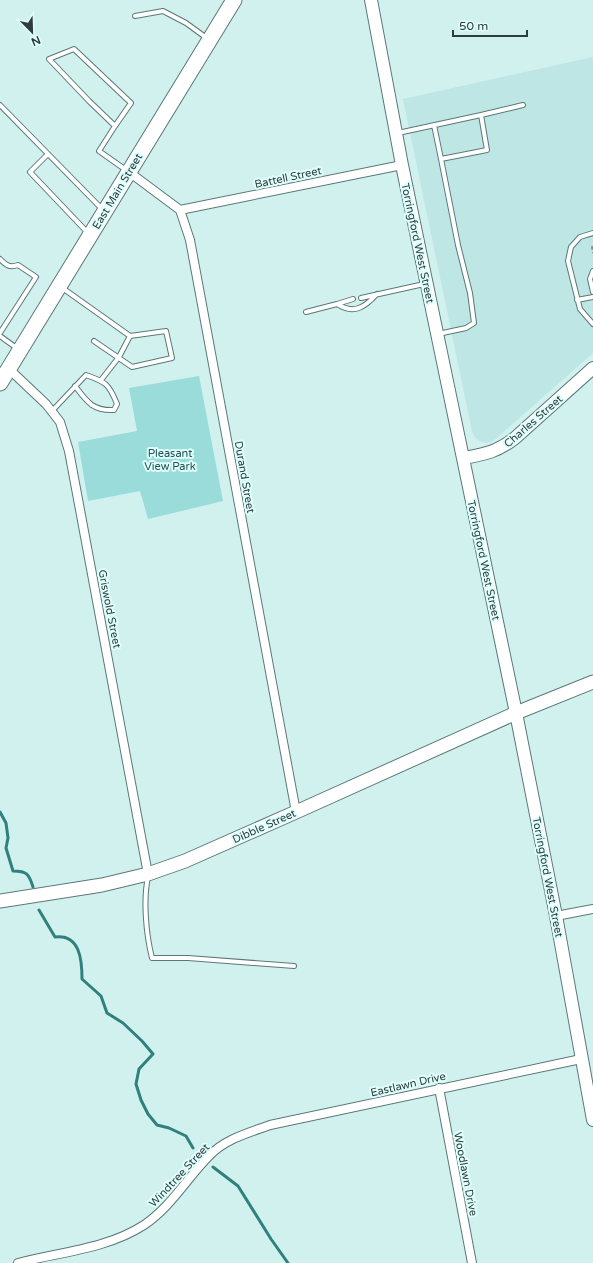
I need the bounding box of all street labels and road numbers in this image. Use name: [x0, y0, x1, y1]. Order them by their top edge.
street label: East Main Street: [90, 151, 145, 231]
street label: Battell Street: [253, 164, 323, 191]
street label: Torringford West Street: [398, 182, 437, 304]
street label: Charles Street: [501, 392, 565, 450]
street label: Durand Street: [232, 440, 257, 514]
street label: Torringford West Street: [464, 499, 503, 621]
street label: Griswold Street: [96, 569, 124, 650]
street label: Dibble Street: [230, 807, 298, 846]
street label: Torringford West Street: [529, 816, 566, 938]
street label: Eastlawn Drive: [369, 1070, 447, 1099]
street label: Woodlawn Drive: [451, 1131, 480, 1217]
street label: Windtree Street: [147, 1141, 212, 1210]

